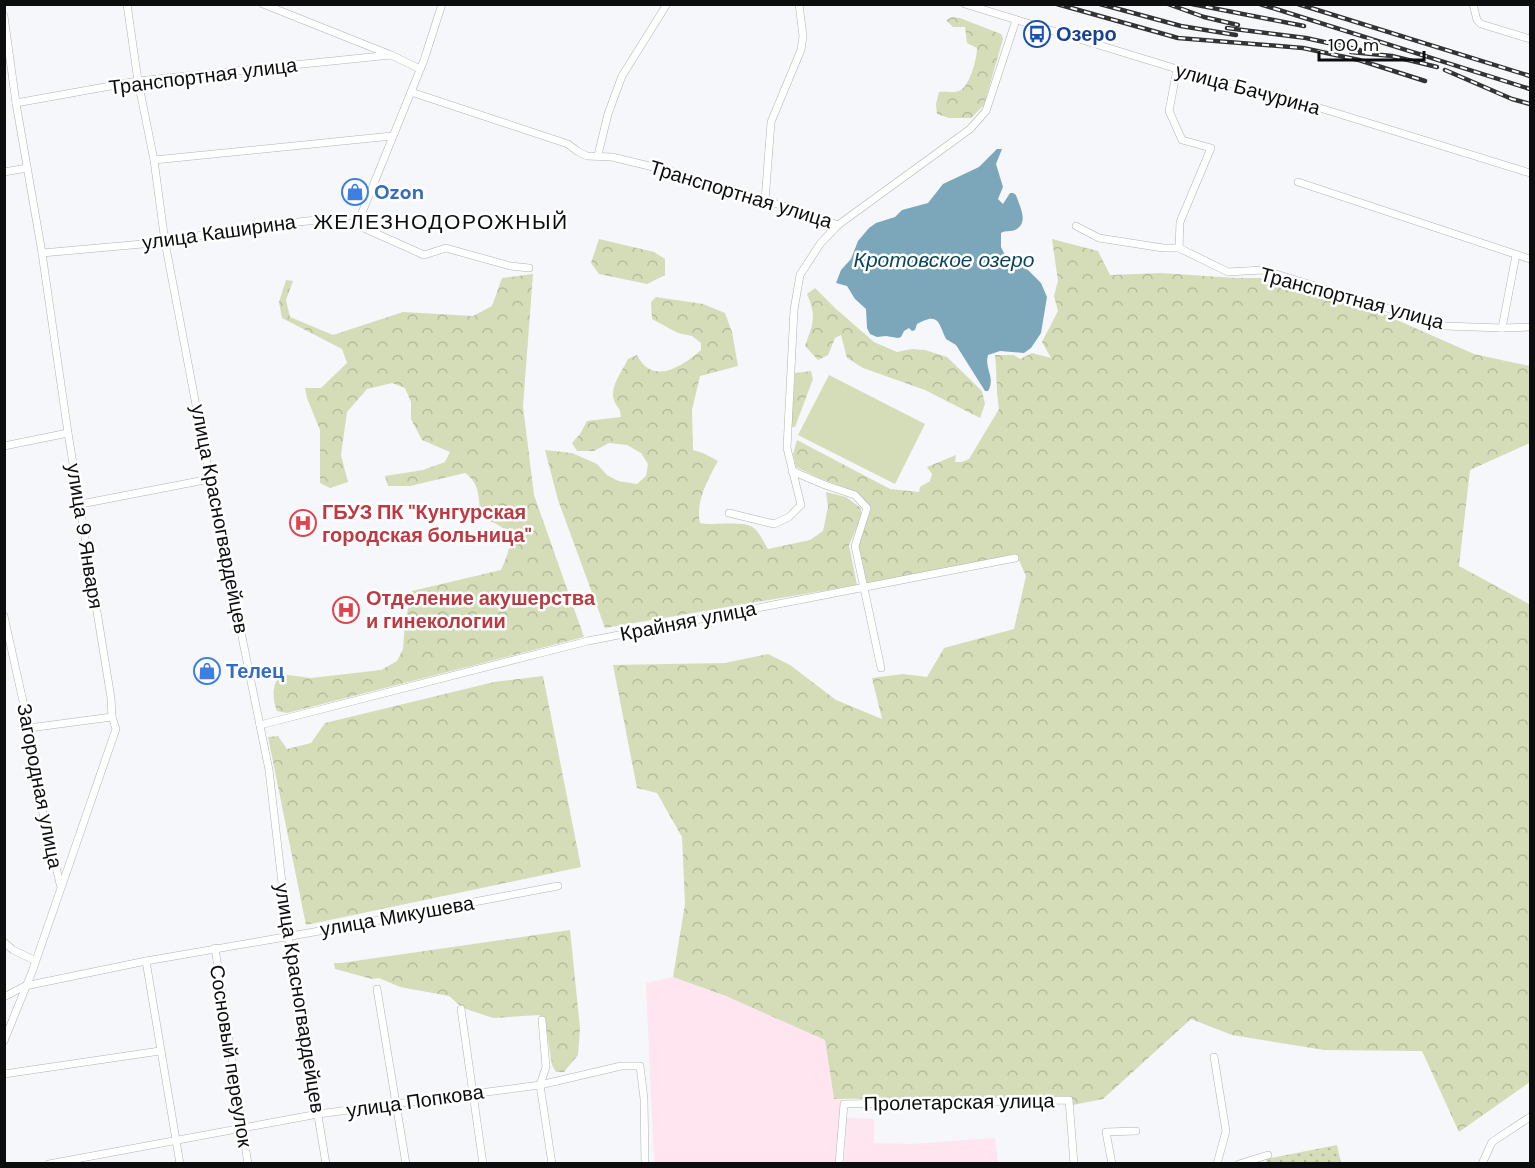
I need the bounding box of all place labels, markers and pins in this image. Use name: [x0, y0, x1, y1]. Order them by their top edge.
bus stop icon: Озеро: [1022, 19, 1052, 49]
place label: Озеро: [1056, 21, 1117, 47]
shop icon: Ozon: [340, 177, 370, 207]
place label: Ozon: [374, 179, 424, 205]
place label: ГБУЗ ПК "Кунгурская городская больница": [322, 499, 532, 548]
hospital icon: ГБУЗ ПК "Кунгурская городская больница": [288, 508, 318, 538]
place label: Отделение акушерства и гинекологии: [366, 585, 596, 634]
hospital icon: Отделение акушерства и гинекологии: [331, 595, 361, 625]
shop icon: Телец: [192, 656, 222, 686]
place label: Телец: [226, 658, 285, 684]

